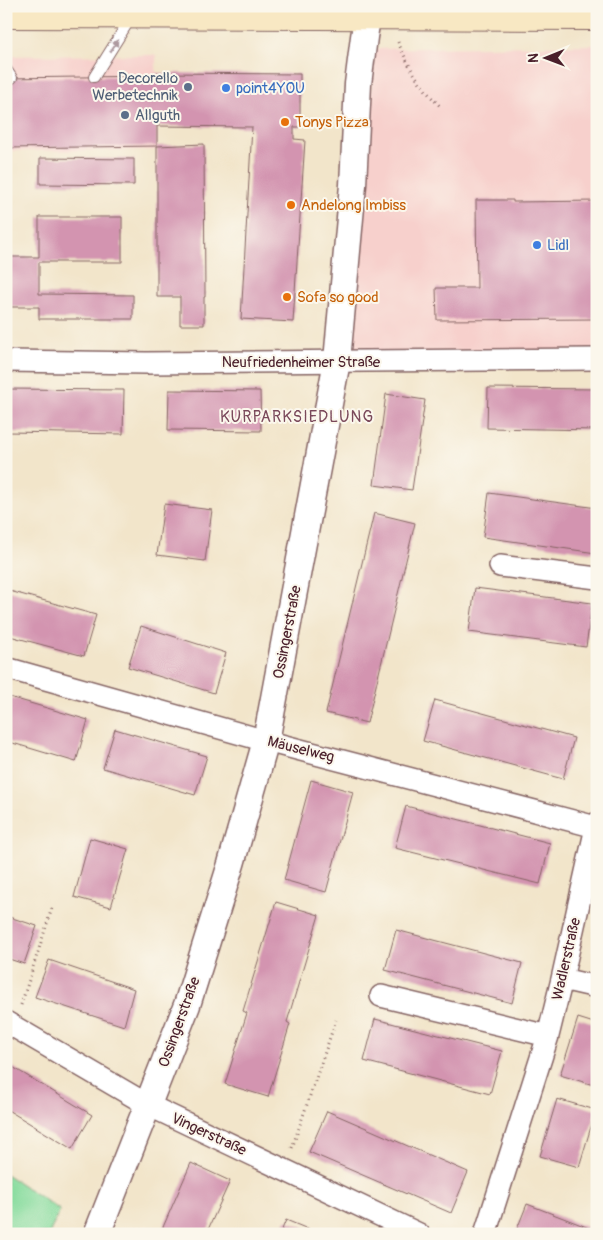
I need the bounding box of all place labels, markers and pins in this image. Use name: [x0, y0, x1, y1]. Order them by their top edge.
place label: Decorello Werbetechnik: [92, 69, 179, 105]
place label: point4YOU: [236, 79, 305, 98]
marker: Decorello Werbetechnik: [182, 81, 194, 93]
marker: point4YOU: [220, 82, 232, 94]
place label: Allguth: [135, 106, 180, 125]
marker: Allguth: [119, 109, 131, 121]
place label: Tonys Pizza: [295, 113, 369, 132]
marker: Tonys Pizza: [279, 116, 291, 128]
place label: Andelong Imbiss: [301, 196, 406, 215]
marker: Andelong Imbiss: [285, 199, 297, 211]
place label: Lidl: [547, 236, 569, 255]
marker: Lidl: [531, 239, 543, 251]
place label: Sofa so good: [297, 288, 379, 307]
marker: Sofa so good: [281, 291, 293, 303]

